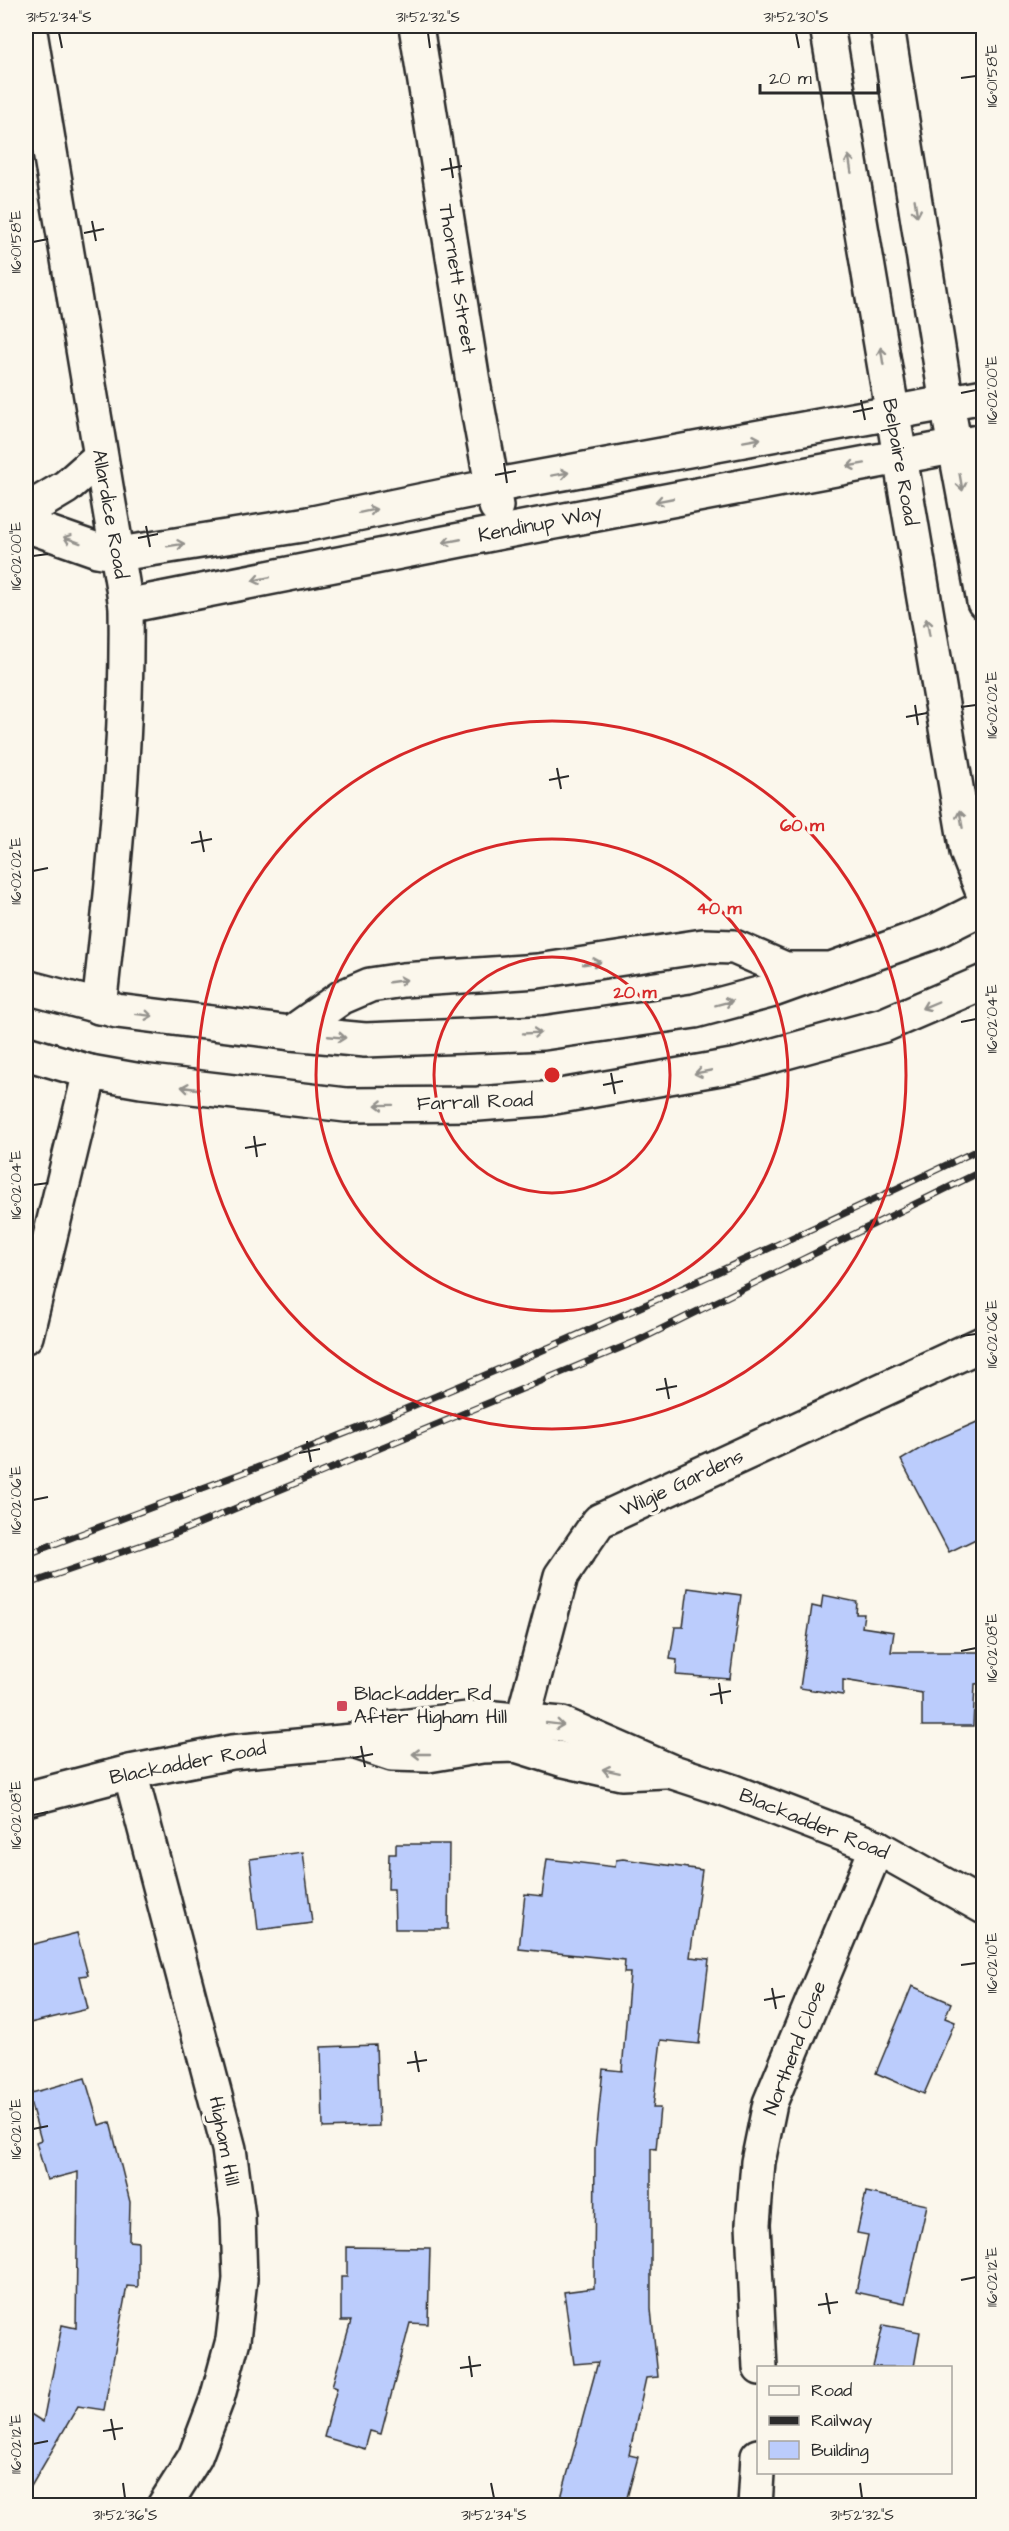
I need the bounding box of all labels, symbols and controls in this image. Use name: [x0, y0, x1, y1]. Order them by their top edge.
text: 31°52'34"S: [26, 7, 92, 28]
text: 31°52'32"S: [396, 7, 460, 28]
text: 31°52'30"S: [764, 7, 829, 28]
text: 116°01'58"E: [982, 44, 1003, 108]
scale bar: [760, 57, 878, 95]
text: 20 m: [769, 66, 812, 91]
one-way arrow: [844, 155, 855, 174]
one-way arrow: [910, 197, 921, 217]
street label: Thornett Street: [431, 202, 483, 356]
text: 116°01'58"E: [6, 210, 27, 274]
one-way arrow: [876, 347, 887, 367]
text: 116°02'00"E: [982, 356, 1003, 424]
street label: Belpaire Road: [875, 396, 925, 528]
one-way arrow: [741, 434, 761, 445]
street label: Allardice Road: [85, 447, 135, 581]
one-way arrow: [847, 460, 866, 471]
one-way arrow: [550, 468, 569, 479]
one-way arrow: [956, 471, 967, 491]
one-way arrow: [655, 495, 675, 506]
street label: Kendinup Way: [476, 498, 604, 551]
one-way arrow: [358, 505, 378, 516]
text: 116°02'00"E: [6, 522, 27, 590]
one-way arrow: [63, 534, 82, 545]
one-way arrow: [443, 536, 462, 547]
one-way arrow: [166, 539, 186, 550]
one-way arrow: [252, 574, 271, 585]
one-way arrow: [922, 618, 933, 638]
text: 116°02'02"E: [982, 671, 1003, 739]
one-way arrow: [955, 810, 966, 830]
text: 60 m: [780, 813, 825, 838]
text: 116°02'02"E: [6, 837, 27, 905]
text: 40 m: [697, 896, 742, 921]
one-way arrow: [582, 957, 601, 968]
one-way arrow: [388, 976, 407, 987]
text: 20 m: [613, 980, 657, 1005]
text: 116°02'04"E: [982, 984, 1003, 1054]
one-way arrow: [715, 997, 734, 1008]
one-way arrow: [921, 1000, 939, 1012]
one-way arrow: [133, 1009, 153, 1020]
one-way arrow: [522, 1028, 542, 1039]
one-way arrow: [327, 1032, 347, 1043]
centre of rings: [542, 1065, 562, 1085]
one-way arrow: [693, 1067, 713, 1078]
one-way arrow: [181, 1082, 201, 1093]
street label: Farrall Road: [416, 1086, 534, 1118]
one-way arrow: [375, 1099, 395, 1111]
text: 116°02'04"E: [6, 1150, 27, 1220]
text: 116°02'06"E: [982, 1300, 1003, 1368]
street label: Wilgie Gardens: [616, 1442, 749, 1525]
text: 116°02'06"E: [6, 1466, 27, 1534]
text: 116°02'08"E: [982, 1614, 1003, 1682]
place label: Blackadder Rd After Higham Hill: [354, 1680, 507, 1732]
marker: Blackadder Rd After Higham Hill: [335, 1699, 349, 1713]
one-way arrow: [545, 1719, 565, 1730]
street label: Blackadder Road: [107, 1734, 269, 1792]
one-way arrow: [411, 1749, 431, 1760]
one-way arrow: [602, 1765, 622, 1776]
text: 116°02'08"E: [6, 1781, 27, 1849]
street label: Blackadder Road: [735, 1781, 893, 1867]
text: 116°02'10"E: [982, 1932, 1003, 1993]
street label: Northend Close: [757, 1977, 833, 2119]
street label: Higham Hill: [201, 2094, 246, 2188]
text: 116°02'10"E: [6, 2098, 27, 2159]
text: 116°02'12"E: [982, 2247, 1003, 2307]
legend: [757, 2366, 952, 2474]
text: Road: [811, 2378, 852, 2403]
text: Railway: [811, 2408, 872, 2434]
text: 116°02'12"E: [6, 2414, 27, 2474]
text: Building: [811, 2438, 869, 2464]
text: 31°52'36"S: [93, 2505, 158, 2526]
text: 31°52'34"S: [461, 2505, 527, 2526]
text: 31°52'32"S: [830, 2505, 894, 2526]

